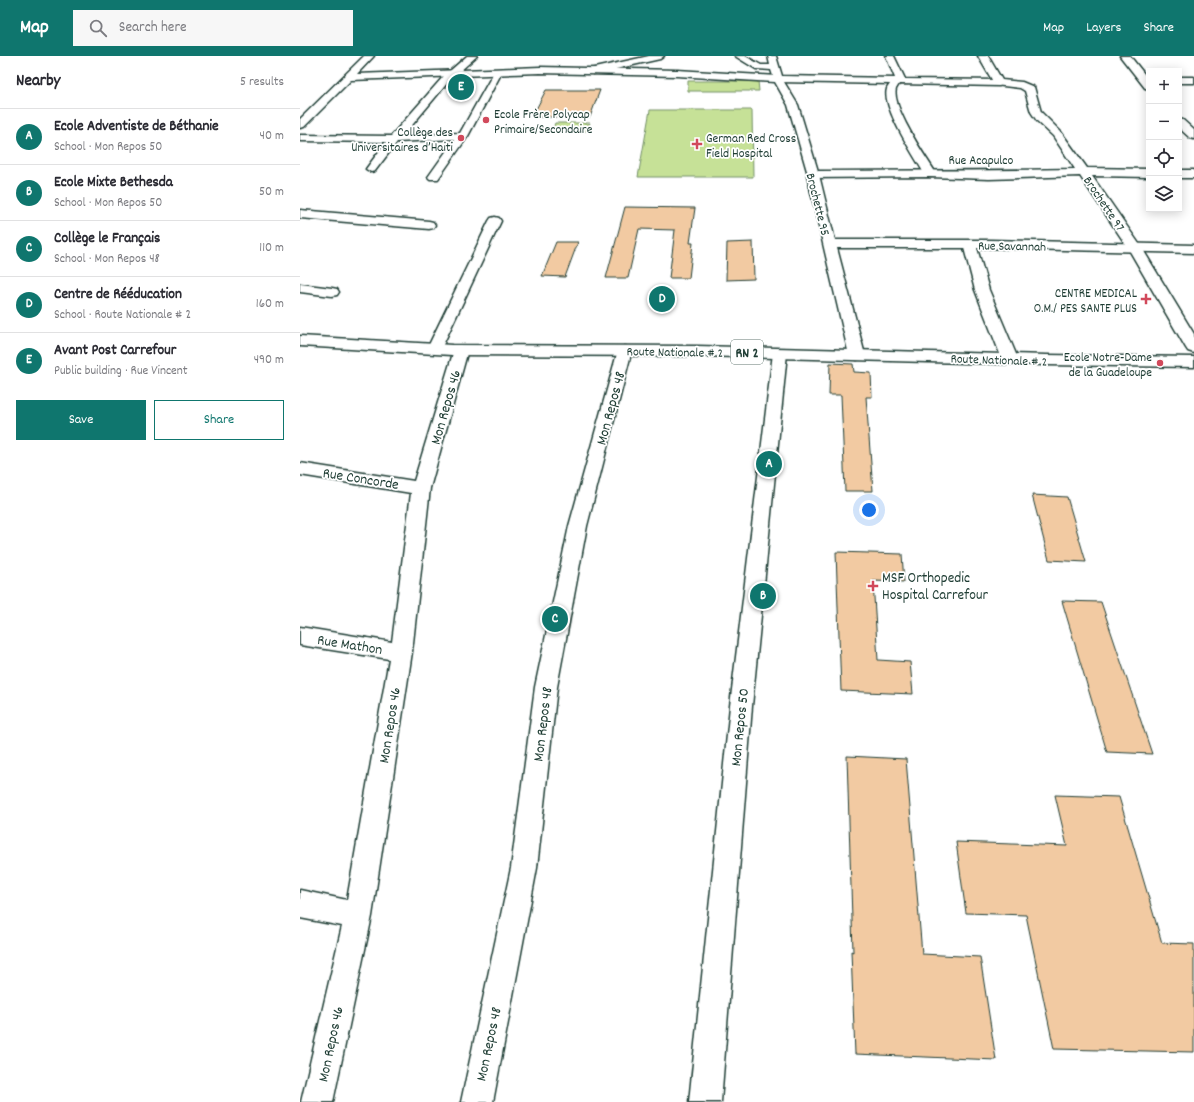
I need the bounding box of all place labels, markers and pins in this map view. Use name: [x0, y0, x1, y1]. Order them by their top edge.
pin: E: [448, 72, 474, 102]
place label: Ecole Frère Polycap Primaire/Secondaire: [494, 106, 593, 140]
marker: Ecole Frère Polycap Primaire/Secondaire: [481, 115, 491, 125]
place label: Collège des Universitaires d’Haiti: [351, 124, 454, 158]
place label: German Red Cross Field Hospital: [706, 130, 796, 164]
marker: Collège des Universitaires d’Haiti: [456, 133, 466, 143]
marker: German Red Cross Field Hospital: [691, 138, 703, 150]
pin: D: [649, 284, 675, 314]
place label: CENTRE MEDICAL O.M./ PES SANTE PLUS: [1034, 285, 1138, 319]
marker: CENTRE MEDICAL O.M./ PES SANTE PLUS: [1140, 293, 1152, 305]
place label: Ecole Notre-Dame de la Guadeloupe: [1064, 349, 1152, 383]
marker: Ecole Notre-Dame de la Guadeloupe: [1155, 358, 1165, 368]
pin: A: [756, 449, 782, 479]
place label: MSF Orthopedic Hospital Carrefour: [882, 568, 989, 607]
marker: MSF Orthopedic Hospital Carrefour: [867, 580, 879, 592]
pin: B: [750, 581, 776, 611]
pin: C: [542, 604, 568, 634]

